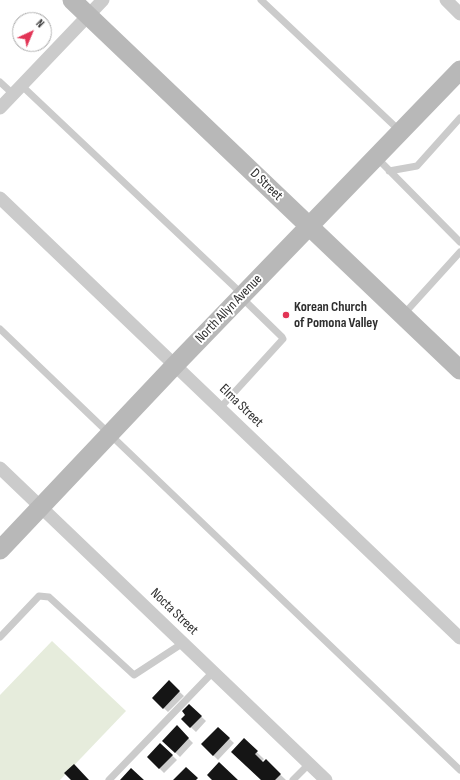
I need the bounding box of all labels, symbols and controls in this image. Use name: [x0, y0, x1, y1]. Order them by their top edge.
north arrow: [12, 12, 52, 52]
text: N: [33, 17, 47, 30]
street label: D Street: [246, 166, 286, 204]
street label: North Allyn Avenue: [192, 271, 266, 347]
place label: Korean Church of Pomona Valley: [294, 299, 378, 332]
marker: Korean Church of Pomona Valley: [281, 310, 291, 320]
street label: Elma Street: [216, 381, 266, 431]
street label: Nocta Street: [147, 585, 201, 639]

